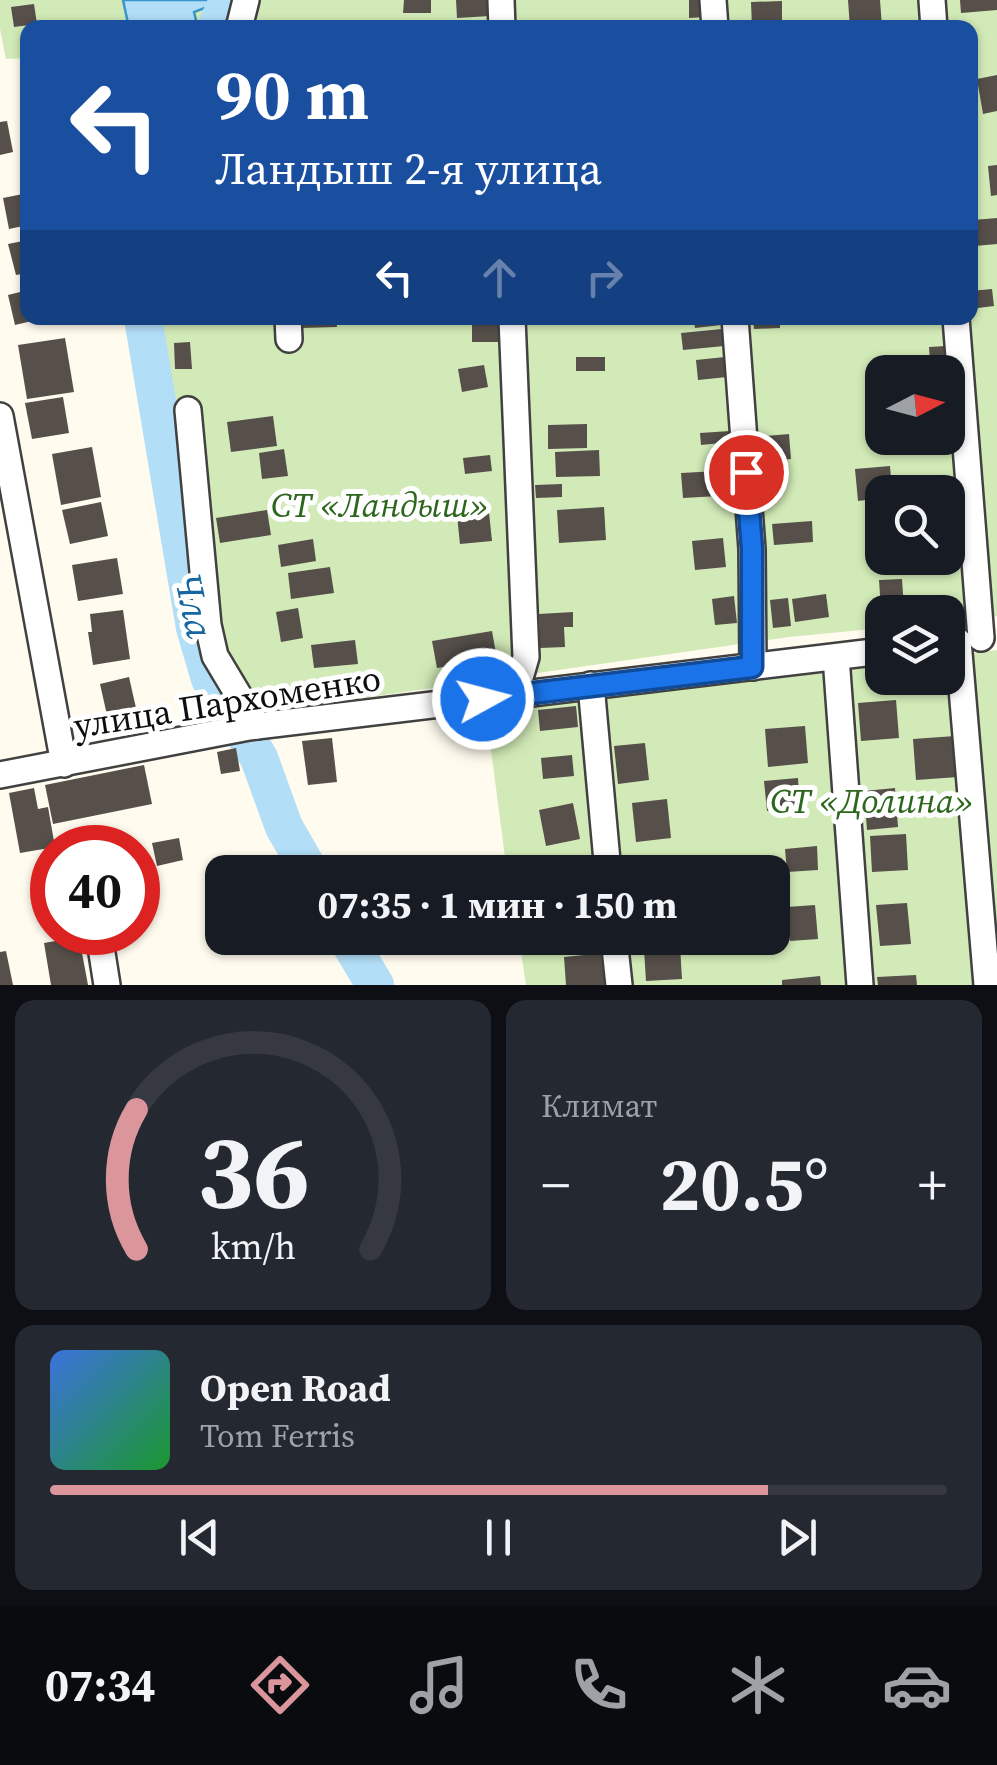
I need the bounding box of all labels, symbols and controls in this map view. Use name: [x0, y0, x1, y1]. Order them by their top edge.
text: 90 m: [215, 46, 369, 142]
icon: left: [50, 60, 180, 190]
text: Ландыш 2-я улица: [215, 137, 602, 199]
icon: left: [367, 250, 422, 305]
icon: ahead: [472, 250, 527, 305]
icon: right: [577, 250, 632, 305]
north arrow: [865, 355, 965, 455]
map controls: [865, 355, 965, 695]
pin: [704, 430, 789, 515]
icon: arrive: [719, 445, 774, 500]
button: search: [865, 475, 965, 575]
park label: СТ «Ландыш»: [271, 481, 489, 529]
water label: Чла: [162, 569, 226, 643]
button: layers: [865, 595, 965, 695]
position arrow: [431, 647, 535, 751]
street label: улица Пархоменко: [70, 654, 384, 750]
park label: СТ «Долина»: [770, 777, 974, 825]
speed limit sign: 40: [30, 825, 160, 955]
text: 07:35 · 1 мин · 150 m: [318, 879, 677, 931]
text: Климат: [541, 1084, 657, 1128]
text: 36: [197, 1099, 309, 1242]
text: 20.5°: [659, 1132, 829, 1235]
text: −: [541, 1147, 570, 1222]
text: +: [918, 1147, 947, 1222]
text: km/h: [210, 1222, 296, 1271]
text: Open Road: [200, 1362, 391, 1414]
text: Tom Ferris: [200, 1414, 355, 1458]
icon: previous: [172, 1510, 227, 1565]
icon: pause: [471, 1510, 526, 1565]
icon: next: [770, 1510, 825, 1565]
icon: directions: [245, 1650, 315, 1720]
icon: music: [404, 1650, 474, 1720]
icon: phone: [564, 1650, 634, 1720]
icon: climate: [723, 1650, 793, 1720]
icon: car: [882, 1650, 952, 1720]
text: 07:34: [45, 1654, 156, 1716]

